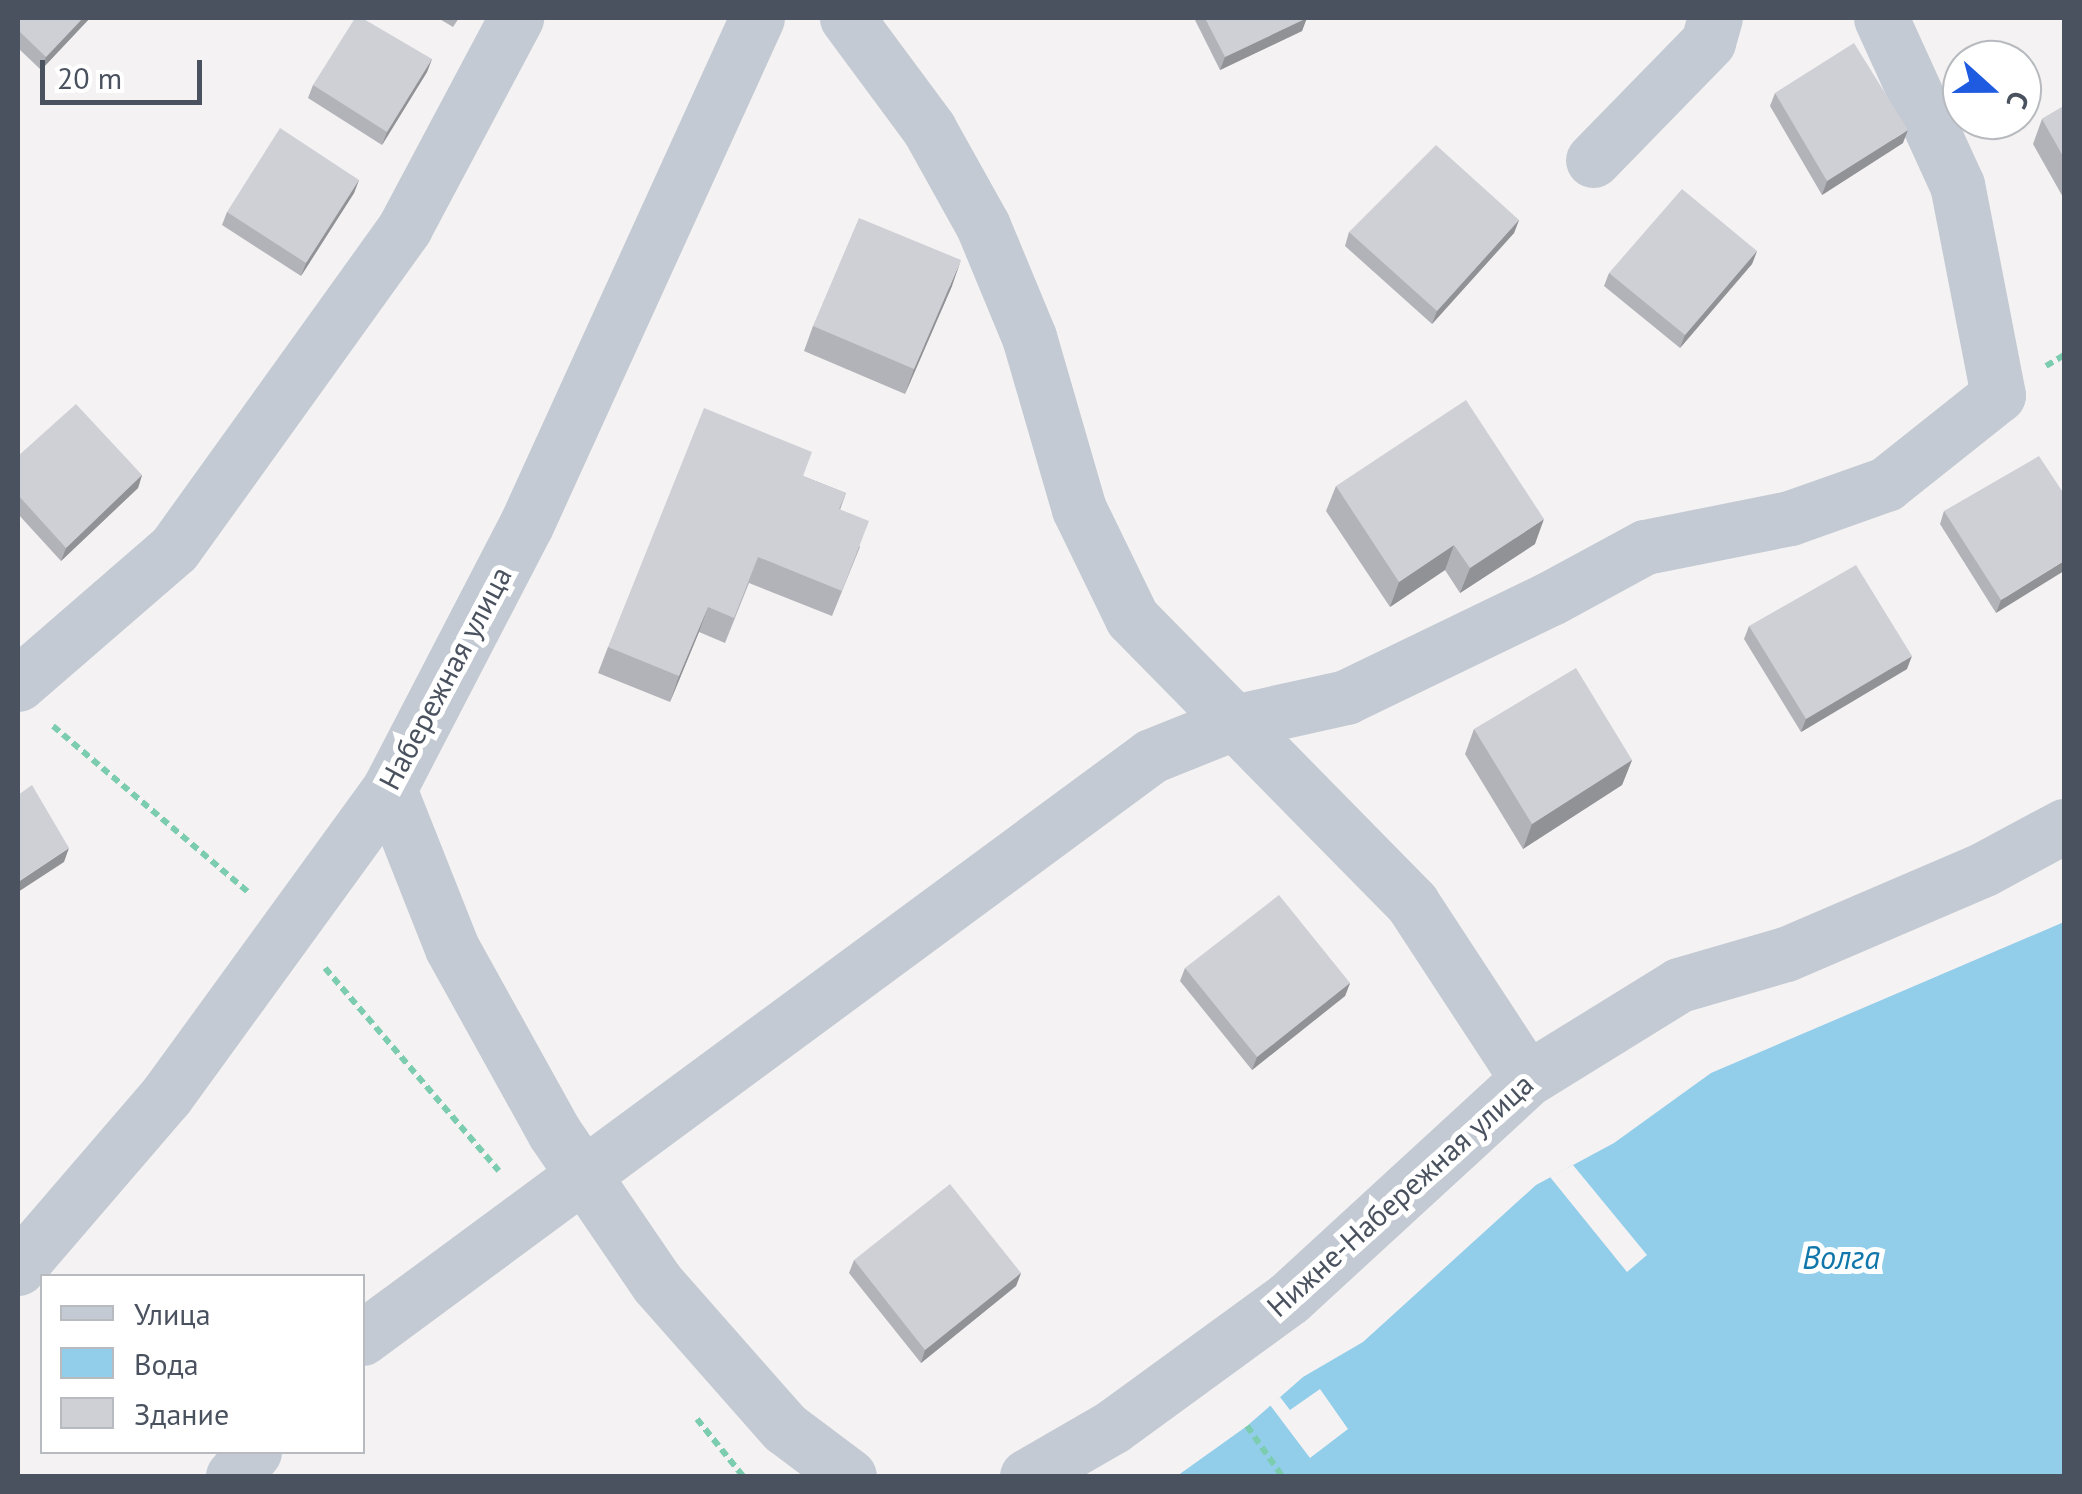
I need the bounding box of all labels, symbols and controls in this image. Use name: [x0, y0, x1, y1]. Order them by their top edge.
scale bar: [45, 40, 208, 102]
north arrow: [1942, 40, 2042, 140]
text: 20 m: [57, 58, 122, 97]
text: С: [1999, 86, 2039, 114]
street label: Набережная улица: [371, 560, 519, 796]
street label: Нижне-Набережная улица: [1260, 1066, 1540, 1324]
water label: Волга: [1802, 1238, 1880, 1276]
legend: [40, 1274, 365, 1454]
text: Улица: [134, 1294, 211, 1333]
text: Вода: [134, 1344, 199, 1383]
text: Здание: [134, 1394, 229, 1433]

